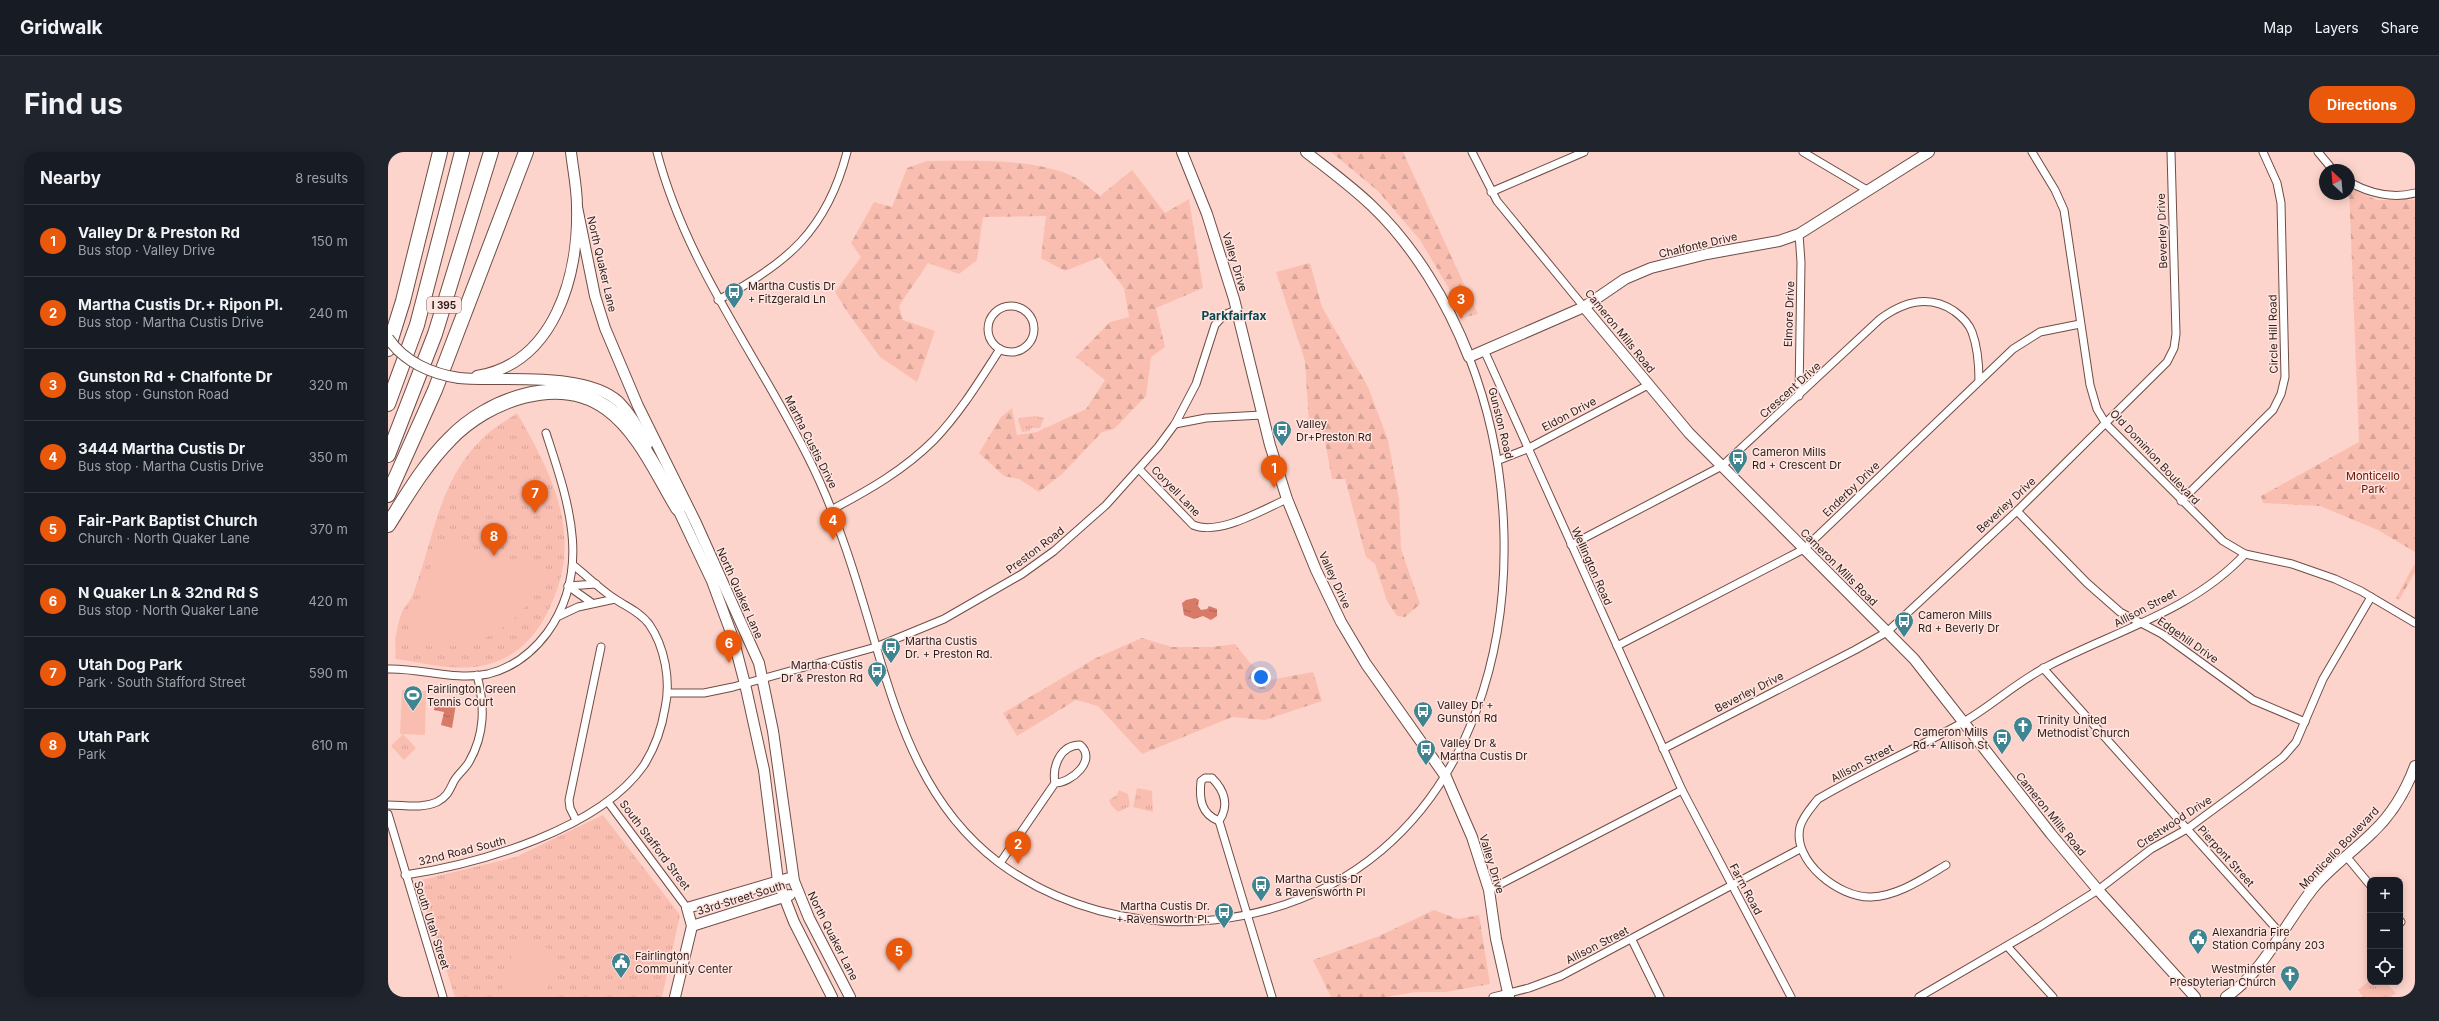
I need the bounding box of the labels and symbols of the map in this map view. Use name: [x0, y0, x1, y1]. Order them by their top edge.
north arrow: [2319, 164, 2355, 200]
street label: Beverley Drive: [2154, 193, 2170, 269]
street label: North Quaker Lane: [584, 215, 620, 313]
street label: Chalfonte Drive: [1657, 229, 1739, 261]
street label: Valley Drive: [1219, 231, 1251, 293]
place label: Martha Custis Dr + Fitzgerald Ln: [748, 279, 835, 306]
bus stop icon: Martha Custis Dr + Fitzgerald Ln: [723, 281, 745, 309]
street label: Elmore Drive: [1781, 281, 1797, 347]
pin: 3: [1448, 286, 1474, 319]
street label: Cameron Mills Road: [1582, 286, 1658, 376]
street label: Circle Hill Road: [2265, 294, 2281, 374]
road number: I 395: [427, 297, 461, 313]
district label: Parkfairfax: [1202, 308, 1267, 323]
street label: Crescent Drive: [1757, 359, 1823, 421]
street label: Gunston Road: [1485, 386, 1517, 460]
street label: Martha Custis Drive: [781, 393, 841, 491]
street label: Eldon Drive: [1539, 394, 1599, 434]
street label: Old Dominion Boulevard: [2107, 406, 2203, 508]
place label: Valley Dr+Preston Rd: [1296, 417, 1371, 444]
bus stop icon: Valley Dr+Preston Rd: [1271, 419, 1293, 447]
place label: Cameron Mills Rd + Crescent Dr: [1752, 445, 1841, 472]
bus stop icon: Cameron Mills Rd + Crescent Dr: [1727, 447, 1749, 475]
pin: 1: [1261, 455, 1287, 488]
street label: Enderby Drive: [1820, 458, 1882, 520]
street label: Coryell Lane: [1148, 463, 1204, 519]
park label: Monticello Park: [2346, 469, 2400, 496]
street label: Beverley Drive: [1974, 474, 2038, 536]
pin: 7: [522, 480, 548, 513]
pin: 4: [820, 507, 846, 540]
pin: 8: [481, 523, 507, 556]
street label: Preston Road: [1003, 524, 1067, 576]
street label: Wellington Road: [1568, 525, 1616, 607]
street label: Cameron Mills Road: [1797, 525, 1881, 609]
street label: North Quaker Lane: [714, 545, 766, 641]
street label: Valley Drive: [1316, 549, 1354, 611]
street label: Allison Street: [2111, 586, 2179, 630]
place label: Cameron Mills Rd + Beverly Dr: [1918, 608, 1999, 635]
bus stop icon: Cameron Mills Rd + Beverly Dr: [1893, 610, 1915, 638]
street label: Edgehill Drive: [2155, 614, 2221, 666]
pin: 6: [716, 630, 742, 663]
place label: Martha Custis Dr. + Preston Rd.: [905, 634, 993, 661]
bus stop icon: Martha Custis Dr. + Preston Rd.: [880, 636, 902, 664]
place label: Martha Custis Dr & Preston Rd: [781, 658, 863, 685]
bus stop icon: Martha Custis Dr & Preston Rd: [866, 660, 888, 688]
your location: [1251, 667, 1271, 687]
street label: Beverley Drive: [1712, 669, 1786, 715]
place label: Fairlington Green Tennis Court: [427, 682, 516, 709]
sports icon: Fairlington Green Tennis Court: [402, 684, 424, 712]
place label: Valley Dr + Gunston Rd: [1437, 698, 1497, 725]
bus stop icon: Valley Dr + Gunston Rd: [1412, 700, 1434, 728]
place label: Trinity United Methodist Church: [2037, 713, 2130, 740]
church icon: Trinity United Methodist Church: [2012, 715, 2034, 743]
place label: Cameron Mills Rd + Allison St: [1913, 725, 1988, 752]
bus stop icon: Cameron Mills Rd + Allison St: [1991, 727, 2013, 755]
place label: Valley Dr & Martha Custis Dr: [1440, 736, 1527, 763]
bus stop icon: Valley Dr & Martha Custis Dr: [1415, 738, 1437, 766]
street label: Allison Street: [1828, 741, 1896, 785]
street label: Cameron Mills Road: [2013, 769, 2089, 859]
street label: Crestwood Drive: [2134, 792, 2214, 852]
street label: South Stafford Street: [617, 797, 694, 893]
street label: Monticello Boulevard: [2296, 804, 2382, 892]
street label: Pierpont Street: [2195, 822, 2258, 890]
pin: 2: [1005, 831, 1031, 864]
street label: 32nd Road South: [417, 833, 507, 869]
street label: Valley Drive: [1476, 833, 1508, 895]
street label: Farm Road: [1727, 861, 1765, 917]
place label: Martha Custis Dr & Ravensworth Pl: [1275, 872, 1366, 899]
bus stop icon: Martha Custis Dr & Ravensworth Pl: [1250, 874, 1272, 902]
street label: 33rd Street South: [695, 878, 787, 918]
street label: South Utah Street: [411, 879, 453, 971]
street label: North Quaker Lane: [804, 889, 862, 983]
place label: Martha Custis Dr. + Ravensworth Pl.: [1116, 899, 1210, 926]
bus stop icon: Martha Custis Dr. + Ravensworth Pl.: [1213, 901, 1235, 929]
street label: Allison Street: [1563, 923, 1631, 967]
place label: Alexandria Fire Station Company 203: [2212, 925, 2325, 952]
public building icon: Alexandria Fire Station Company 203: [2187, 927, 2209, 955]
pin: 5: [886, 938, 912, 971]
place label: Fairlington Community Center: [635, 949, 733, 976]
public building icon: Fairlington Community Center: [610, 951, 632, 979]
place label: Westminster Presbyterian Church: [2169, 962, 2276, 989]
church icon: Westminster Presbyterian Church: [2279, 964, 2301, 992]

